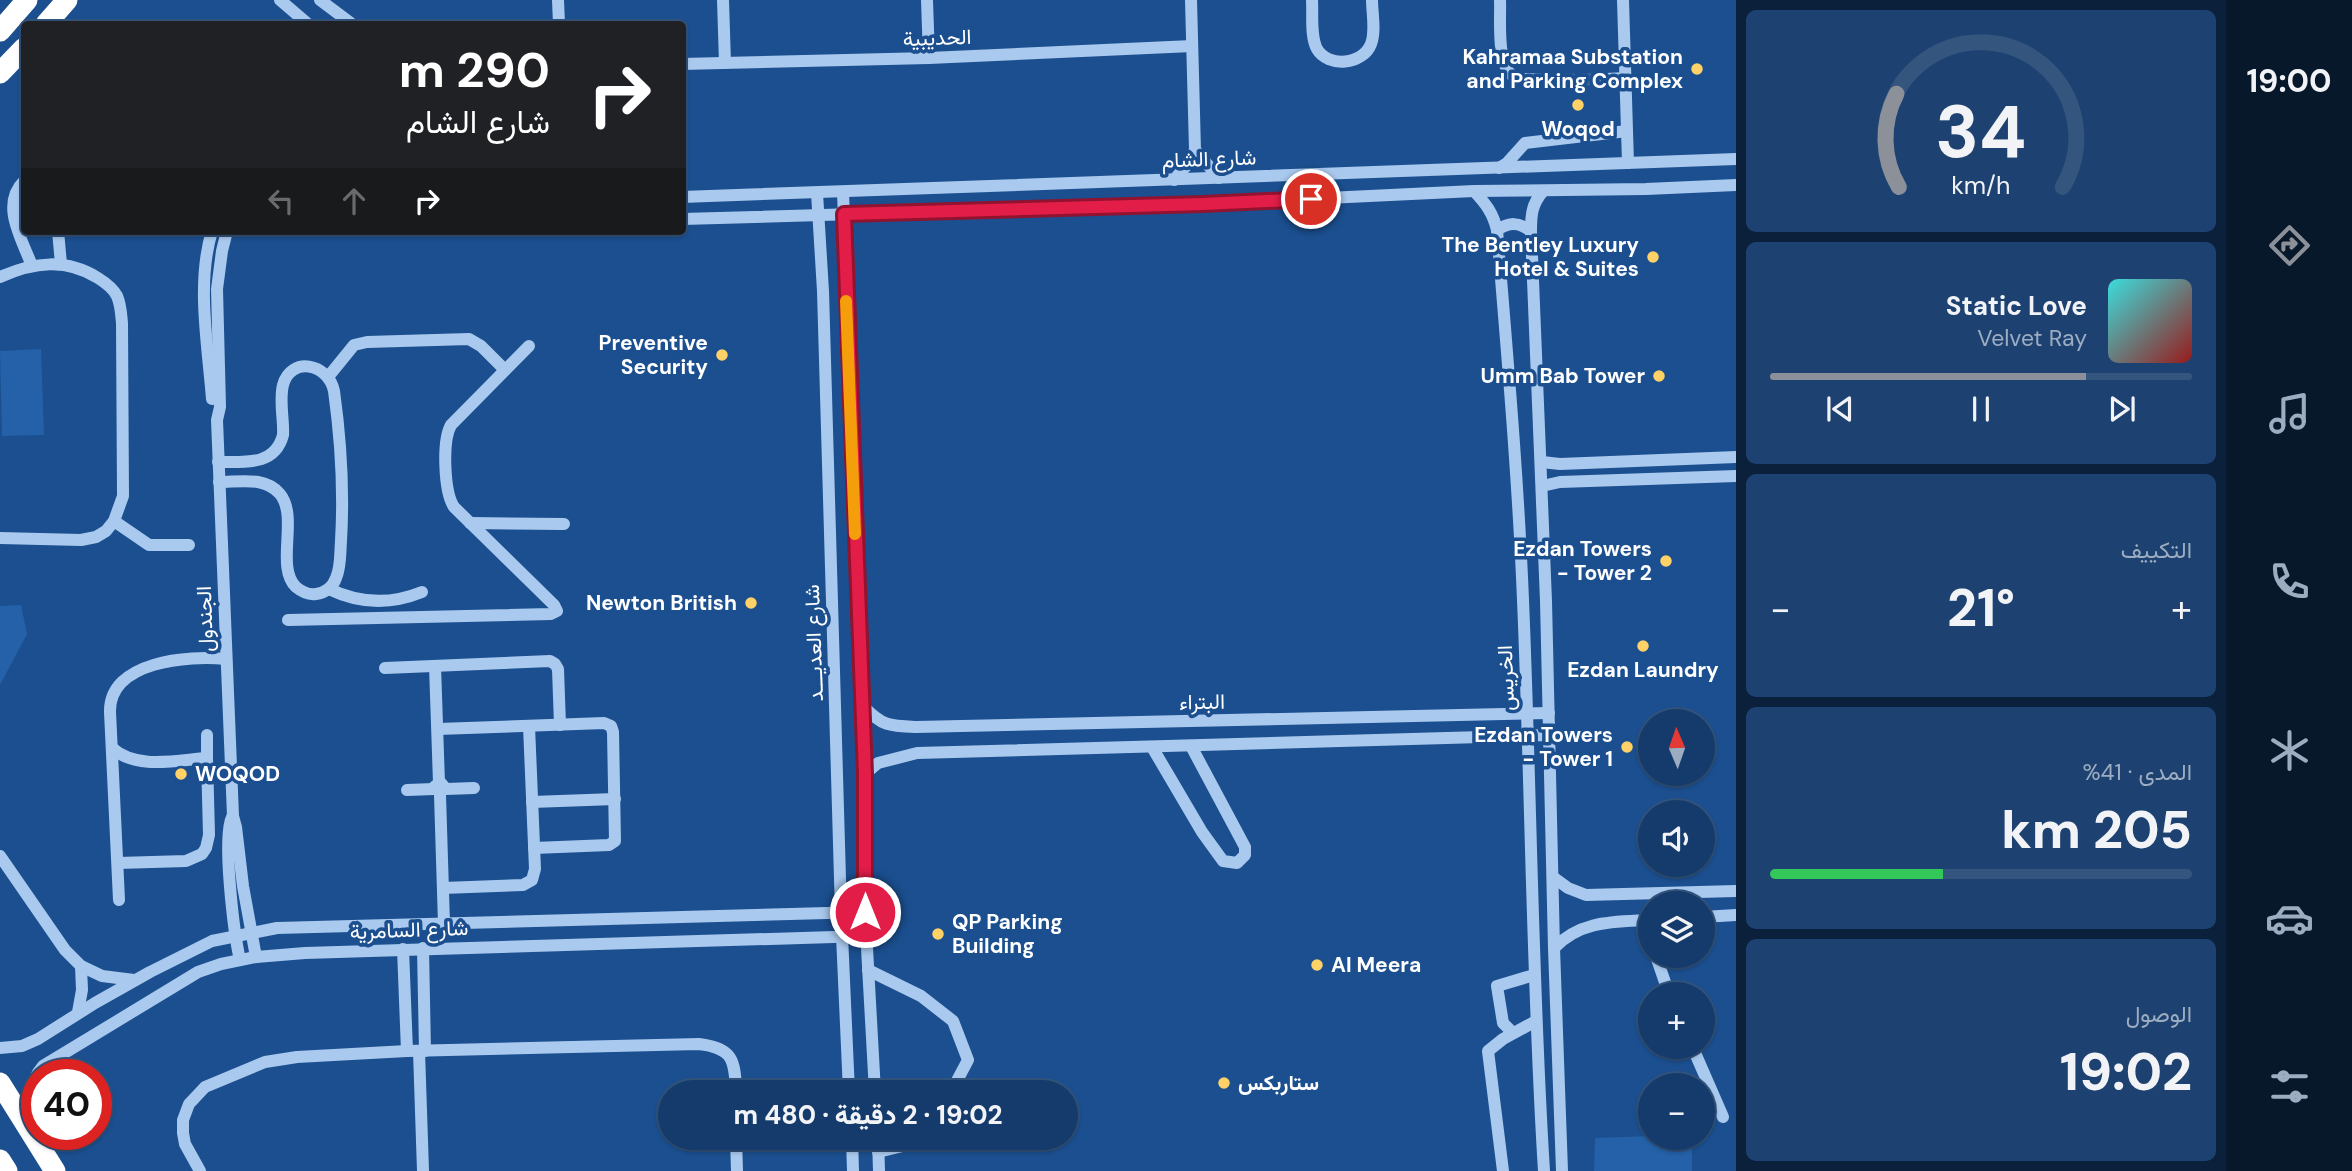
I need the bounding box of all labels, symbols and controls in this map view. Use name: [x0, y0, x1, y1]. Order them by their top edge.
street label: الحديبية: [902, 23, 972, 53]
text: 290 m: [399, 38, 550, 102]
place label: Kahramaa Substation and Parking Complex: [1462, 43, 1683, 95]
icon: right: [574, 49, 665, 140]
text: 19:00: [2246, 60, 2332, 102]
marker: Kahramaa Substation and Parking Complex: [1689, 61, 1705, 77]
text: 34: [1935, 85, 2027, 180]
marker: Woqod: [1570, 97, 1586, 113]
text: شارع الشام: [406, 101, 550, 143]
place label: Woqod: [1541, 115, 1615, 143]
street label: شارع الشام: [1161, 143, 1257, 175]
pin: [1281, 169, 1341, 229]
text: km/h: [1951, 169, 2011, 202]
icon: arrive: [1292, 180, 1330, 218]
icon: left: [262, 182, 300, 220]
icon: ahead: [335, 182, 373, 220]
icon: right: [408, 182, 446, 220]
icon: directions: [2265, 221, 2314, 270]
place label: The Bentley Luxury Hotel & Suites: [1442, 231, 1639, 283]
marker: The Bentley Luxury Hotel & Suites: [1645, 249, 1661, 265]
text: Static Love: [1946, 289, 2087, 323]
text: Velvet Ray: [1977, 323, 2087, 353]
place label: Preventive Security: [599, 329, 708, 381]
marker: Preventive Security: [714, 347, 730, 363]
place label: Umm Bab Tower: [1481, 362, 1645, 390]
marker: Umm Bab Tower: [1651, 368, 1667, 384]
icon: music: [2265, 389, 2314, 438]
icon: previous: [1821, 390, 1859, 428]
icon: pause: [1962, 390, 2000, 428]
icon: next: [2103, 390, 2141, 428]
place label: Ezdan Towers - Tower 2: [1513, 535, 1652, 587]
text: التكييف: [2121, 535, 2192, 565]
marker: Ezdan Towers - Tower 2: [1658, 553, 1674, 569]
icon: phone: [2265, 557, 2314, 606]
text: 21°: [1947, 574, 2015, 642]
street label: شارع العديـــد: [798, 584, 830, 702]
text: −: [1770, 584, 1791, 634]
text: +: [2171, 584, 2192, 634]
street label: الجندول: [190, 585, 220, 653]
place label: Newton British: [586, 589, 737, 617]
marker: Newton British: [743, 595, 759, 611]
marker: Ezdan Laundry: [1635, 638, 1651, 654]
street label: الخريس: [1491, 645, 1521, 711]
place label: Ezdan Laundry: [1567, 656, 1719, 684]
street label: البتراء: [1179, 688, 1225, 716]
north arrow: [1638, 709, 1715, 786]
map controls: [1638, 709, 1715, 1150]
place label: Ezdan Towers - Tower 1: [1474, 721, 1613, 773]
icon: climate: [2265, 726, 2314, 775]
marker: Ezdan Towers - Tower 1: [1619, 739, 1635, 755]
text: المدى · 41%: [2082, 757, 2192, 787]
place label: WOQOD: [195, 760, 280, 788]
marker: WOQOD: [173, 766, 189, 782]
text: 205 km: [2001, 796, 2192, 864]
button: sound: [1638, 800, 1715, 877]
position arrow: [828, 875, 902, 949]
button: layers: [1638, 891, 1715, 968]
icon: car: [2265, 894, 2314, 943]
place label: QP Parking Building: [952, 908, 1063, 960]
street label: شارع السامرية: [349, 914, 469, 946]
marker: QP Parking Building: [930, 926, 946, 942]
place label: Al Meera: [1331, 951, 1421, 979]
marker: Al Meera: [1309, 957, 1325, 973]
button: +: [1638, 982, 1715, 1059]
text: الوصول: [2126, 999, 2192, 1029]
text: 19:02: [2060, 1038, 2192, 1106]
speed limit sign: 40: [21, 1059, 112, 1150]
icon: filters: [2265, 1062, 2314, 1111]
place label: ستاربكس: [1238, 1069, 1319, 1097]
button: −: [1638, 1073, 1715, 1150]
marker: ستاربكس: [1216, 1075, 1232, 1091]
text: 19:02 · 2 دقيقة · 480 m: [734, 1098, 1002, 1132]

